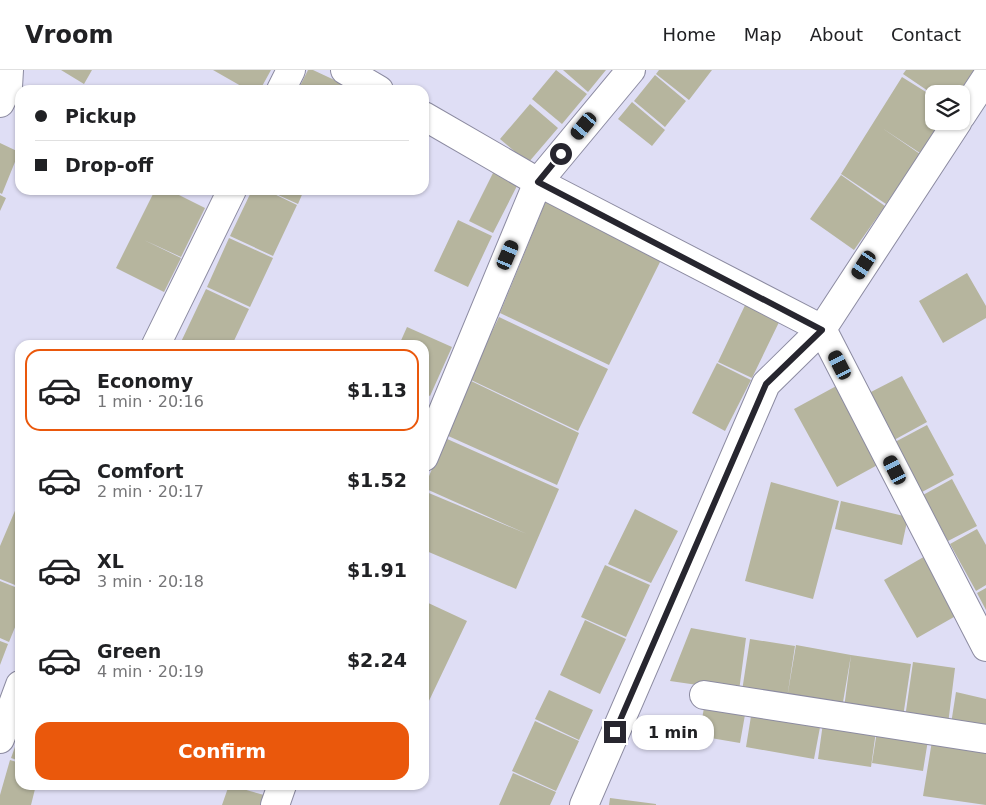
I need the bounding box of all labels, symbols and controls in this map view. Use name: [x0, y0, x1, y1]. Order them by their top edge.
text: Vroom: [25, 21, 113, 49]
text: Home: [663, 24, 716, 45]
text: Map: [744, 24, 782, 45]
text: About: [810, 24, 863, 45]
text: Contact: [891, 24, 961, 45]
map controls: [925, 85, 970, 130]
button: layers: [925, 85, 970, 130]
text: Pickup: [65, 105, 136, 127]
car: [568, 110, 599, 142]
route start: [550, 143, 572, 165]
text: Drop-off: [65, 154, 153, 176]
car: [495, 238, 520, 272]
car: [849, 248, 878, 282]
car: [826, 348, 853, 382]
icon: car: [37, 368, 82, 413]
text: Economy: [97, 370, 193, 392]
text: $1.13: [347, 379, 407, 401]
text: 1 min · 20:16: [97, 392, 204, 411]
car: [881, 453, 908, 487]
icon: car: [37, 458, 82, 503]
text: Comfort: [97, 460, 184, 482]
text: $1.52: [347, 469, 407, 491]
text: 2 min · 20:17: [97, 482, 204, 501]
icon: car: [37, 548, 82, 593]
text: XL: [97, 550, 124, 572]
text: $1.91: [347, 559, 407, 581]
text: 3 min · 20:18: [97, 572, 204, 591]
icon: car: [37, 638, 82, 683]
text: Green: [97, 640, 161, 662]
text: $2.24: [347, 649, 407, 671]
text: 4 min · 20:19: [97, 662, 204, 681]
callout: 1 min: [632, 714, 715, 750]
route end: [604, 721, 626, 743]
button: Confirm: [35, 722, 409, 780]
text: 1 min: [648, 723, 698, 742]

